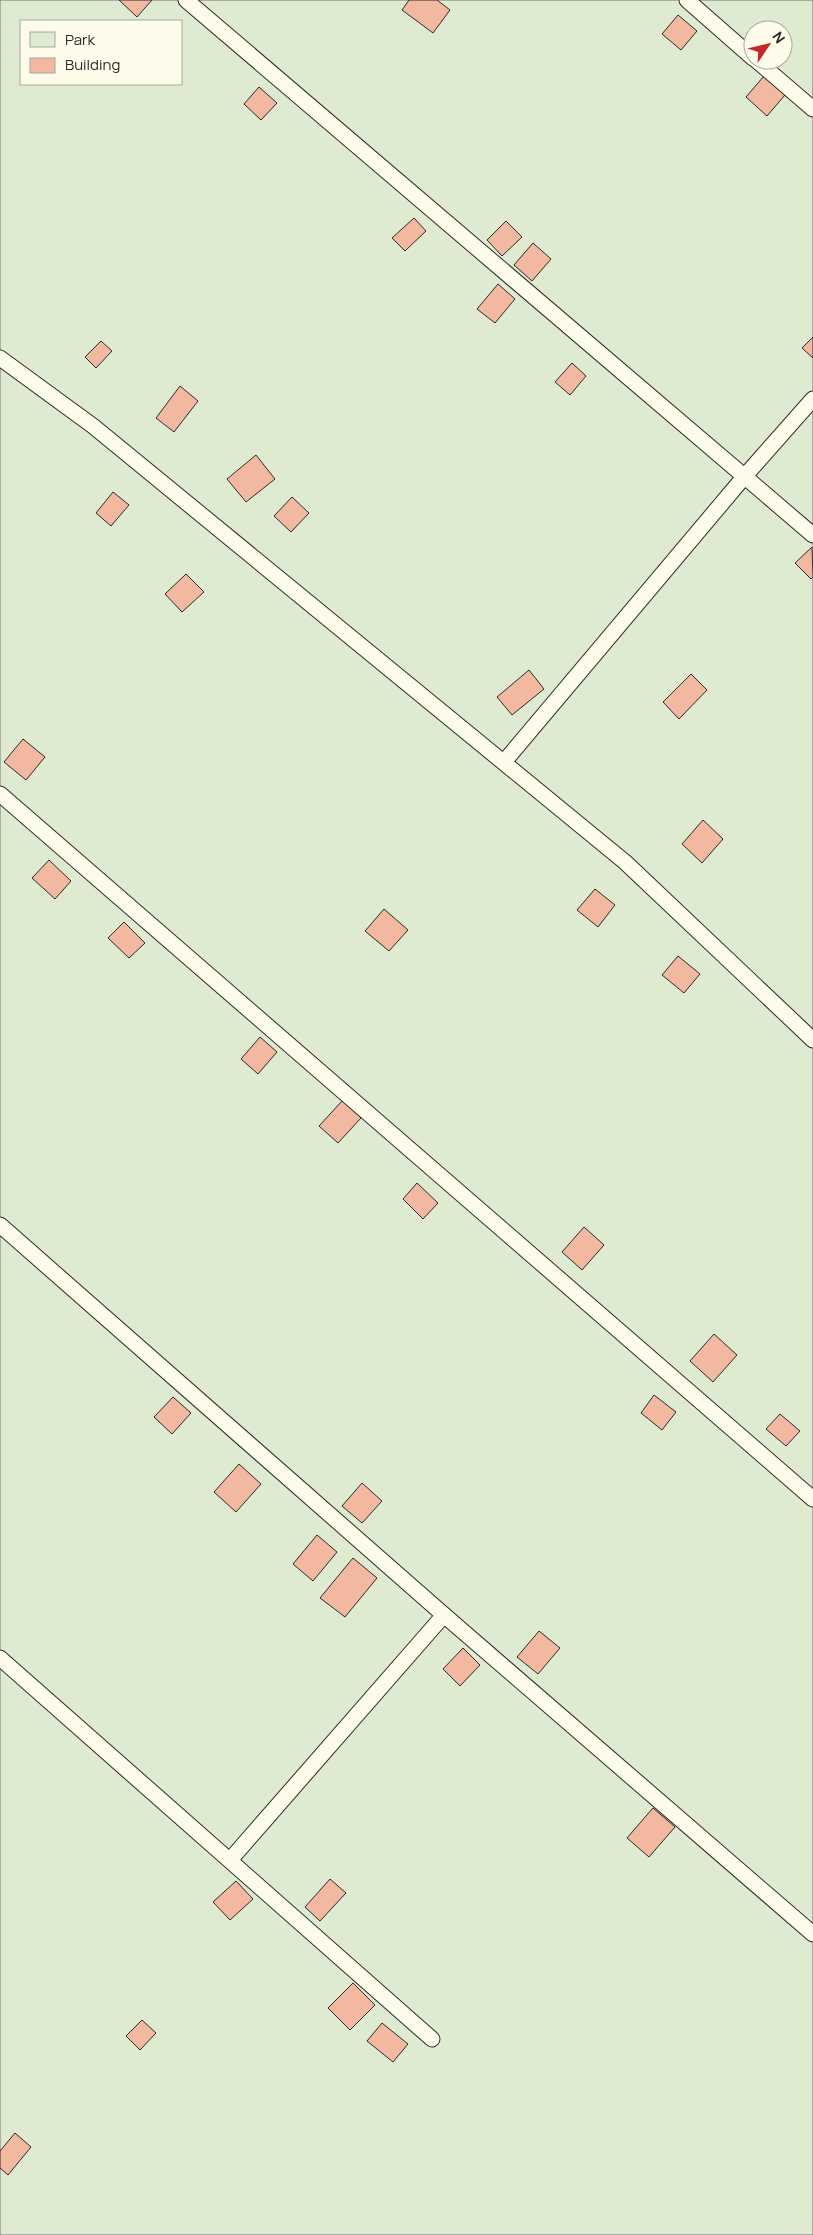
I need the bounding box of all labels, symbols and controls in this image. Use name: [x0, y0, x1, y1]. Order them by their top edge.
legend: [20, 20, 182, 85]
north arrow: [743, 20, 793, 70]
text: N: [768, 28, 790, 47]
text: Park: [65, 29, 95, 50]
text: Building: [65, 54, 120, 75]

